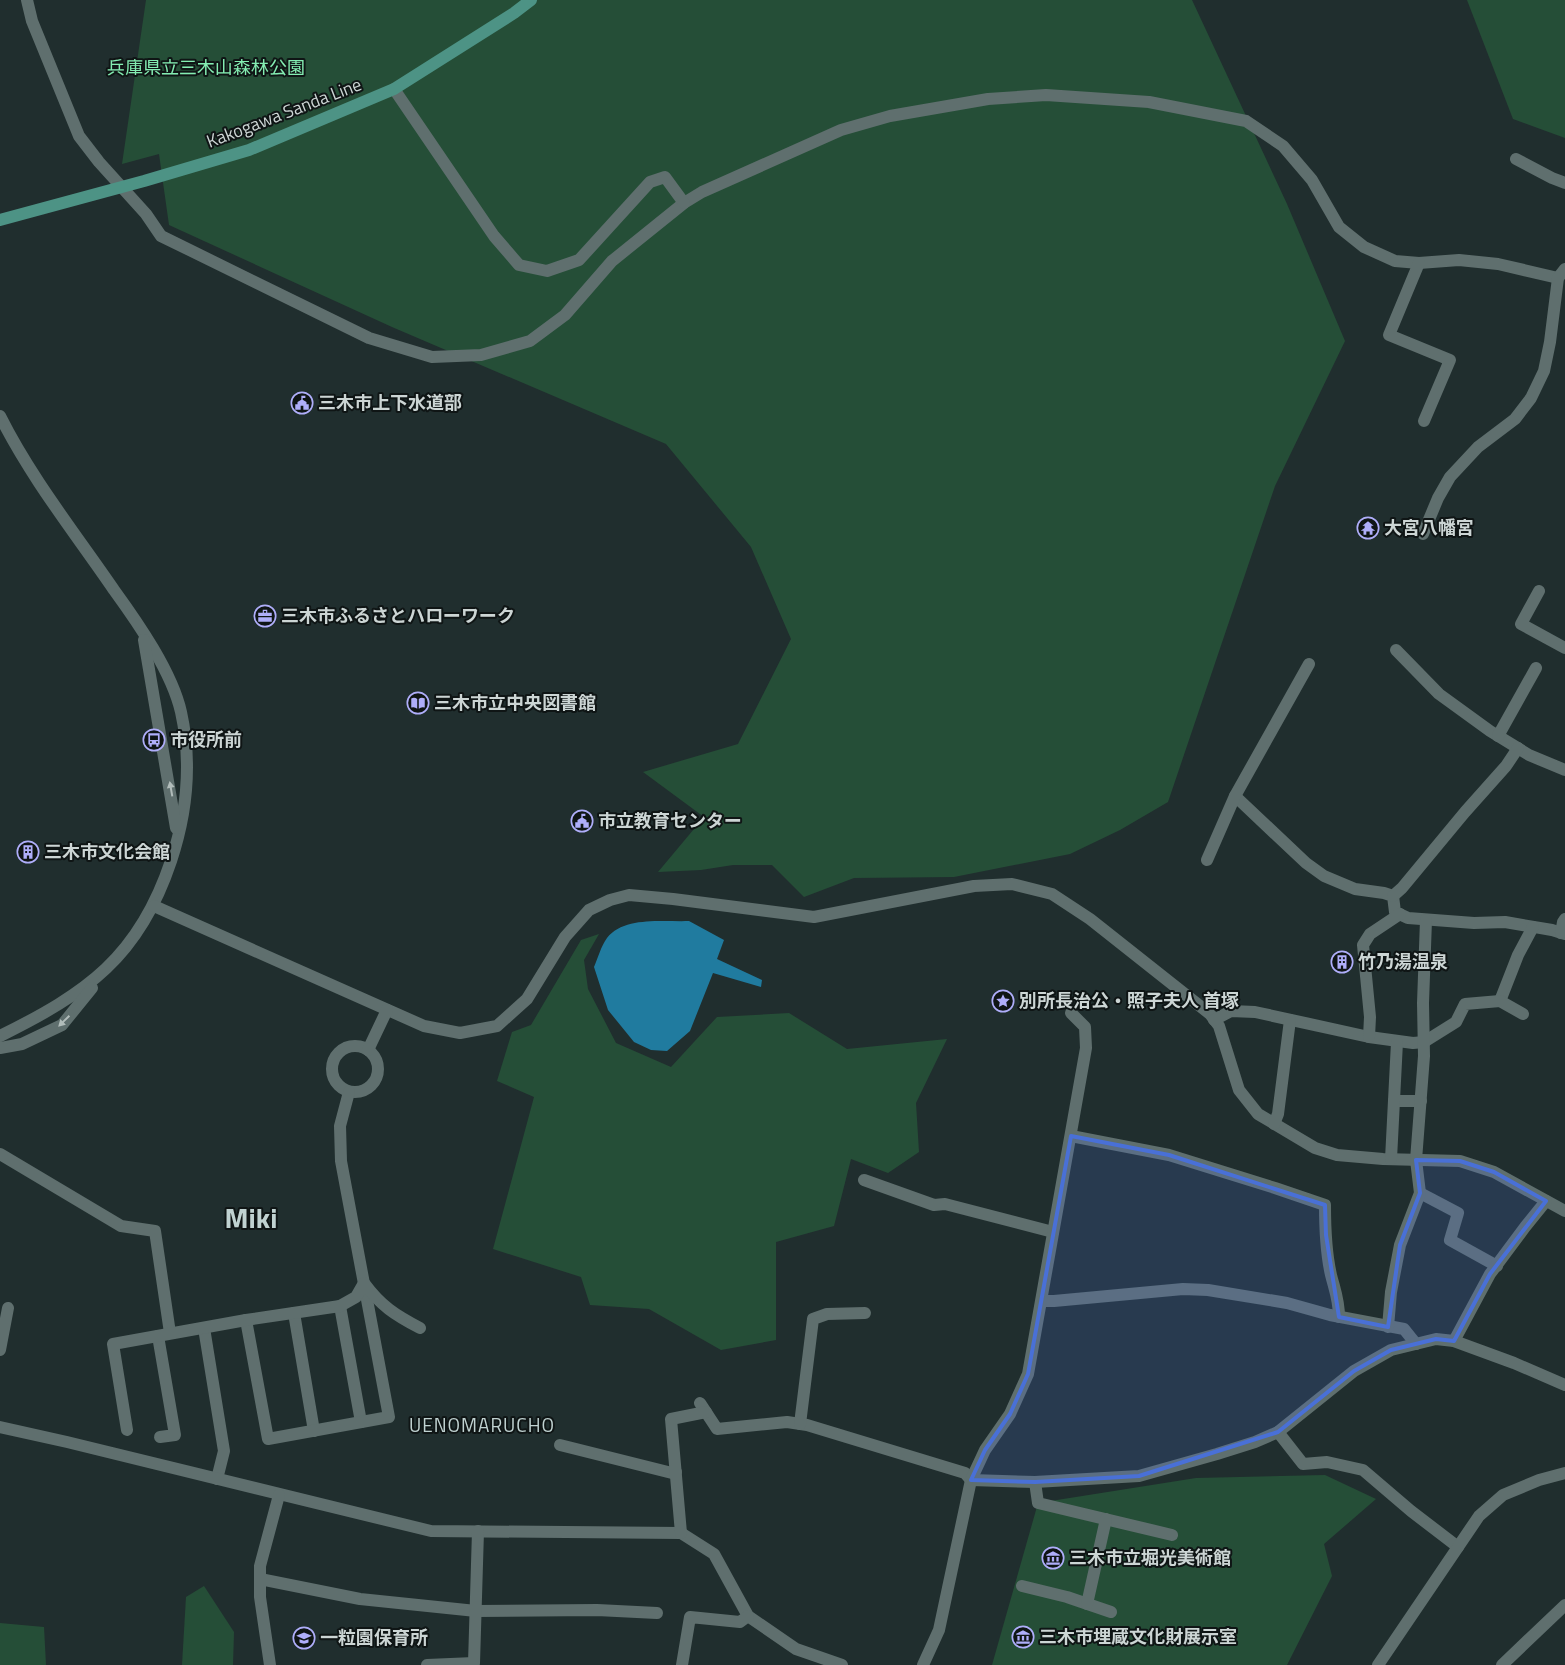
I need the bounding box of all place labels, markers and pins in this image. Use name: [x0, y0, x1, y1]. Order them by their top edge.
place label: 三木市上下水道部: [318, 389, 462, 416]
public building icon: 三木市上下水道部: [290, 391, 314, 415]
place label: 大宮八幡宮: [1384, 514, 1474, 541]
temple icon: 大宮八幡宮: [1356, 516, 1380, 540]
place label: 三木市ふるさとハローワーク: [281, 602, 515, 629]
office icon: 三木市ふるさとハローワーク: [253, 604, 277, 628]
place label: 三木市立中央図書館: [434, 689, 596, 716]
library icon: 三木市立中央図書館: [406, 691, 430, 715]
place label: 市役所前: [170, 726, 242, 753]
bus stop icon: 市役所前: [142, 728, 166, 752]
place label: 市立教育センター: [598, 807, 742, 834]
public building icon: 市立教育センター: [570, 809, 594, 833]
place label: 三木市文化会館: [44, 838, 170, 865]
building icon: 三木市文化会館: [16, 840, 40, 864]
place label: 竹乃湯温泉: [1358, 948, 1448, 975]
building icon: 竹乃湯温泉: [1330, 950, 1354, 974]
place label: 別所長治公・照子夫人 首塚: [1019, 987, 1239, 1014]
place icon: 別所長治公・照子夫人 首塚: [991, 989, 1015, 1013]
place label: 三木市立堀光美術館: [1069, 1544, 1231, 1571]
museum icon: 三木市立堀光美術館: [1041, 1546, 1065, 1570]
place label: 三木市埋蔵文化財展示室: [1039, 1623, 1237, 1650]
place label: 一粒園保育所: [320, 1624, 428, 1651]
museum icon: 三木市埋蔵文化財展示室: [1011, 1625, 1035, 1649]
school or university icon: 一粒園保育所: [292, 1626, 316, 1650]

